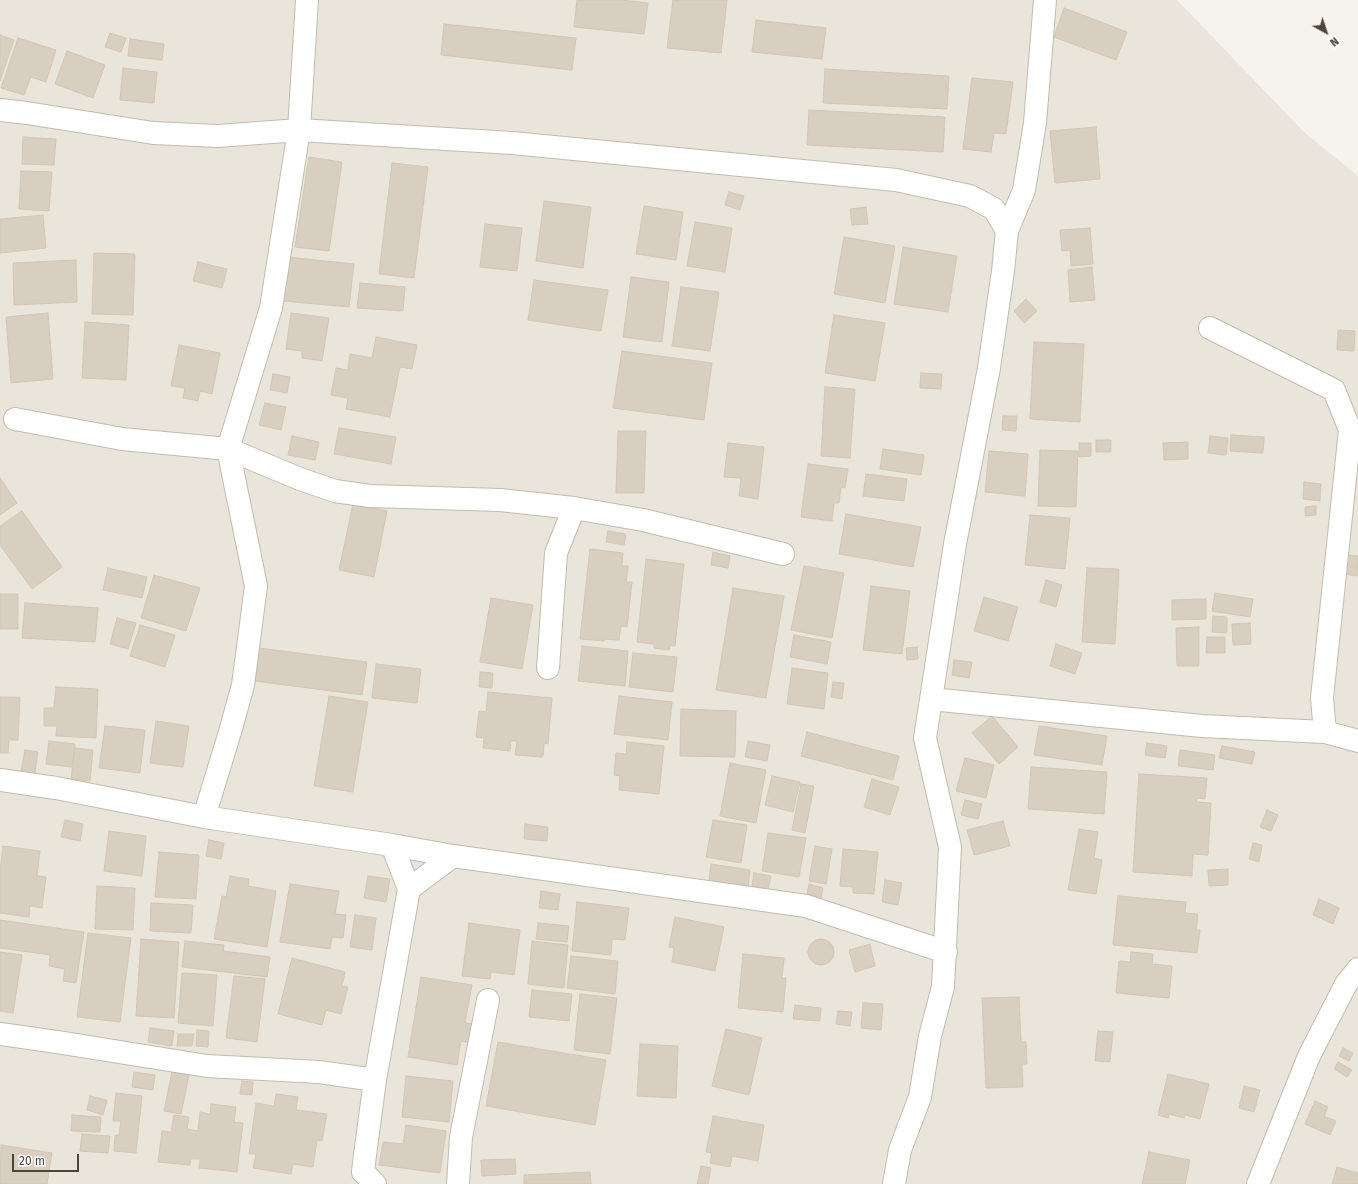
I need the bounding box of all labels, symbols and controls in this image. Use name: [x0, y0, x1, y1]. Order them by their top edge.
north arrow: [1306, 12, 1346, 52]
text: N: [1327, 34, 1341, 49]
scale bar: [14, 1146, 81, 1172]
text: 20 m: [19, 1154, 45, 1168]

